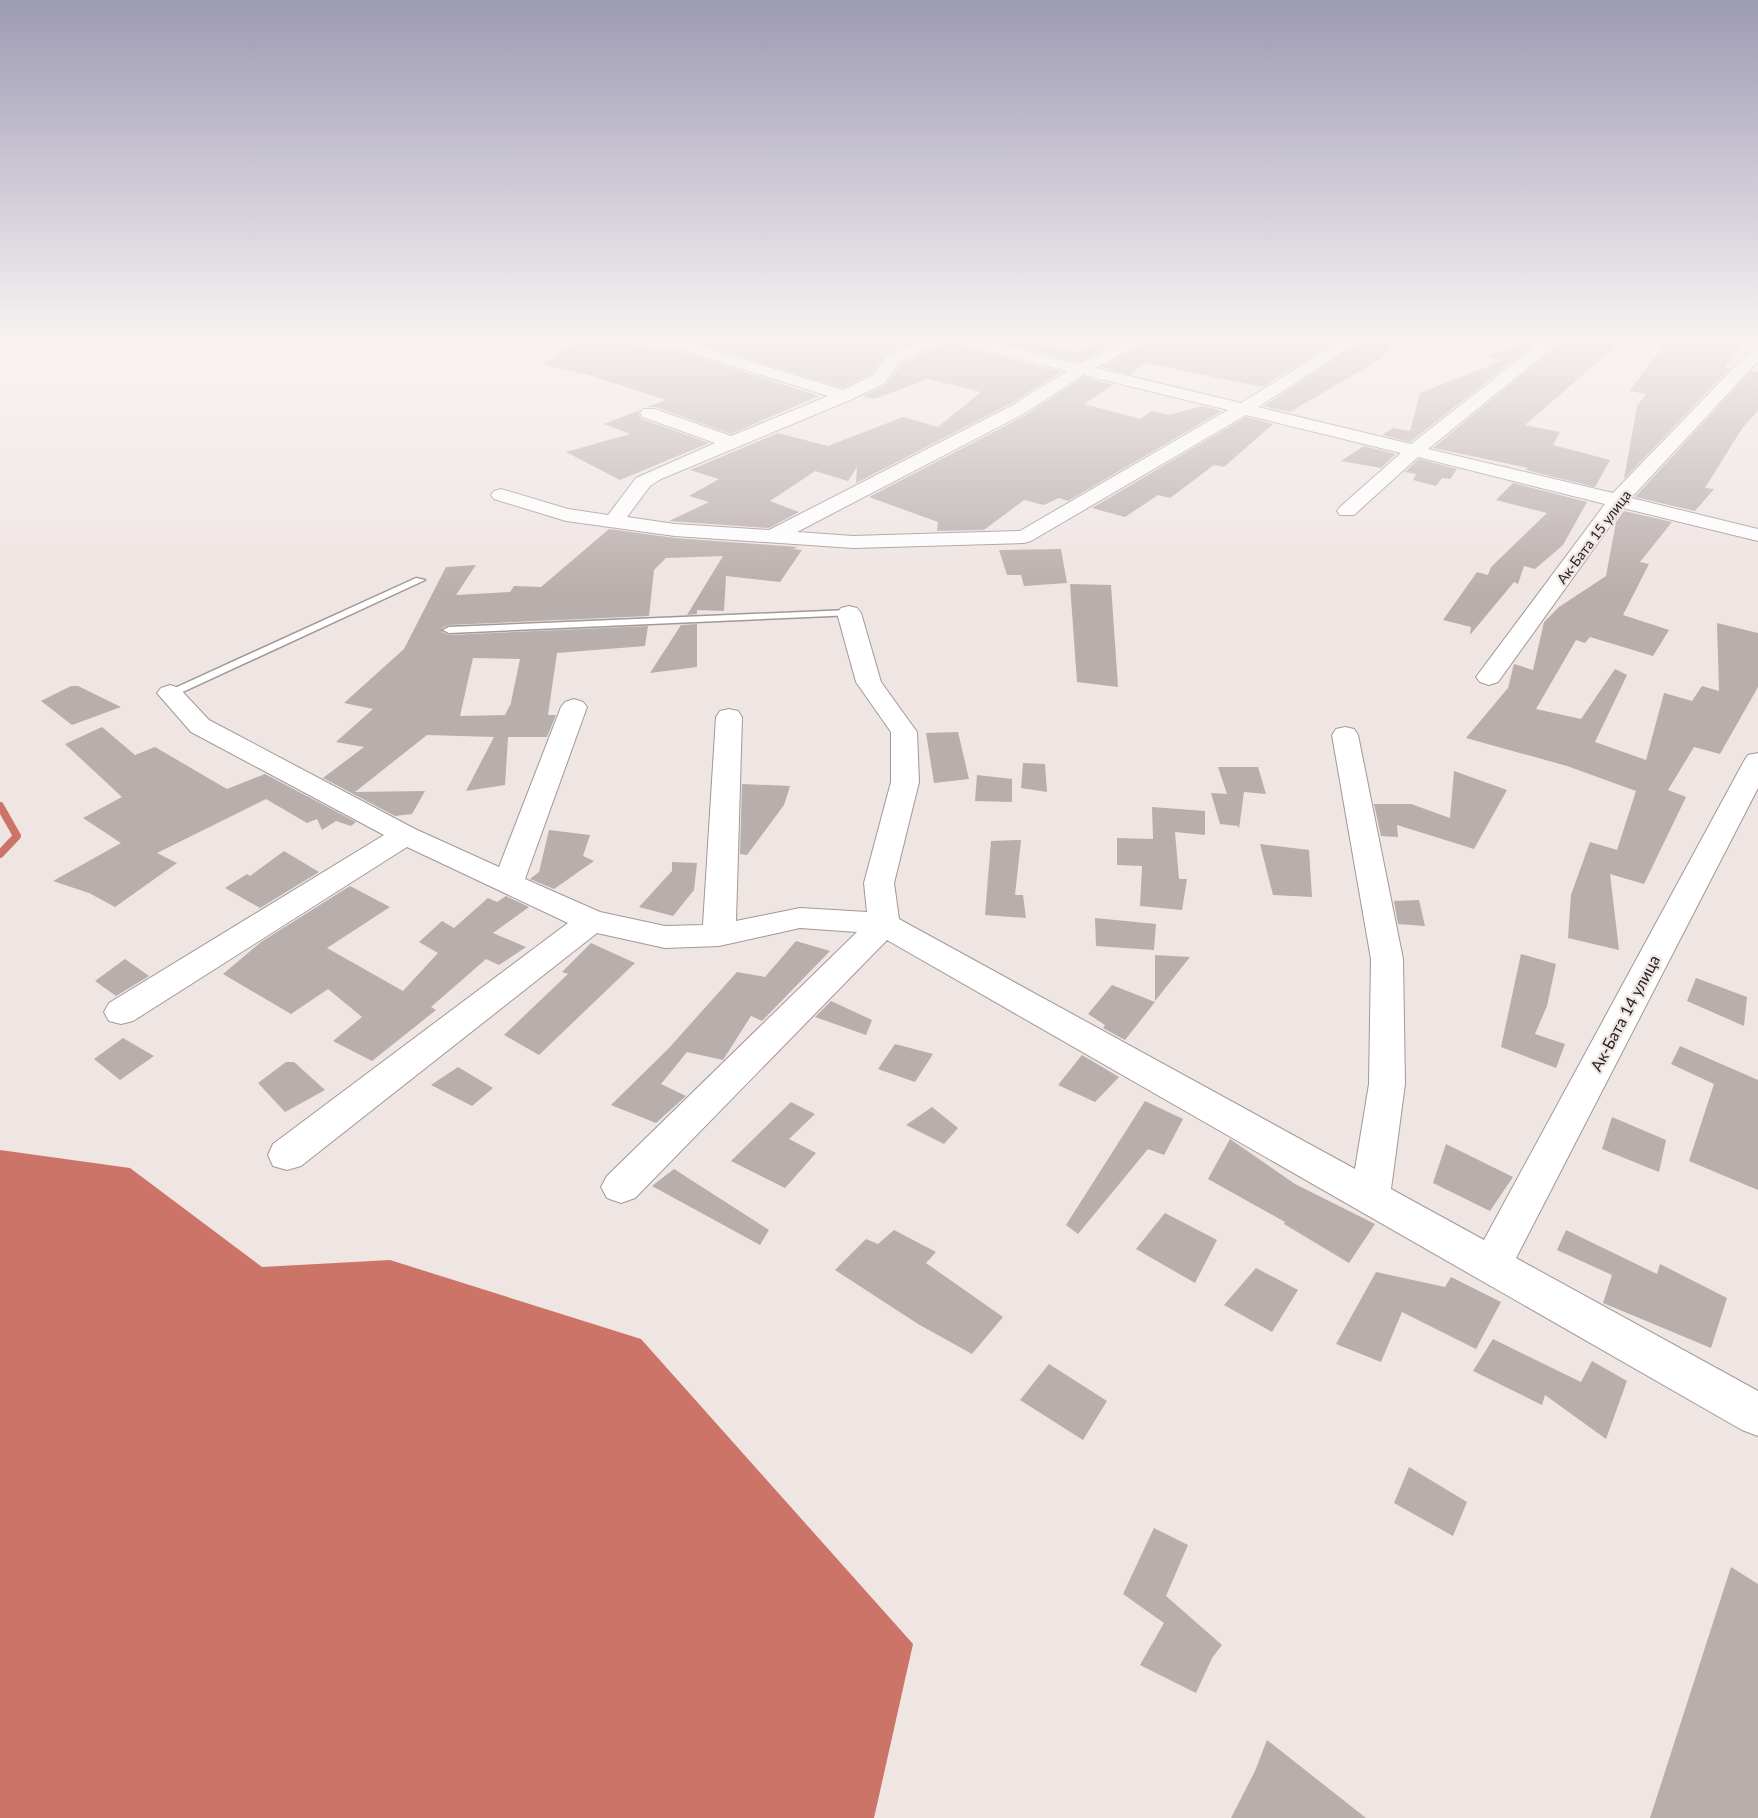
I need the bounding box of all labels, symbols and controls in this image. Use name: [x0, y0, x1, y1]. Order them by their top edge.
street label: Ак-Бата 15 улица: [1553, 487, 1634, 587]
street label: Ак-Бата 14 улица: [1586, 951, 1663, 1074]

